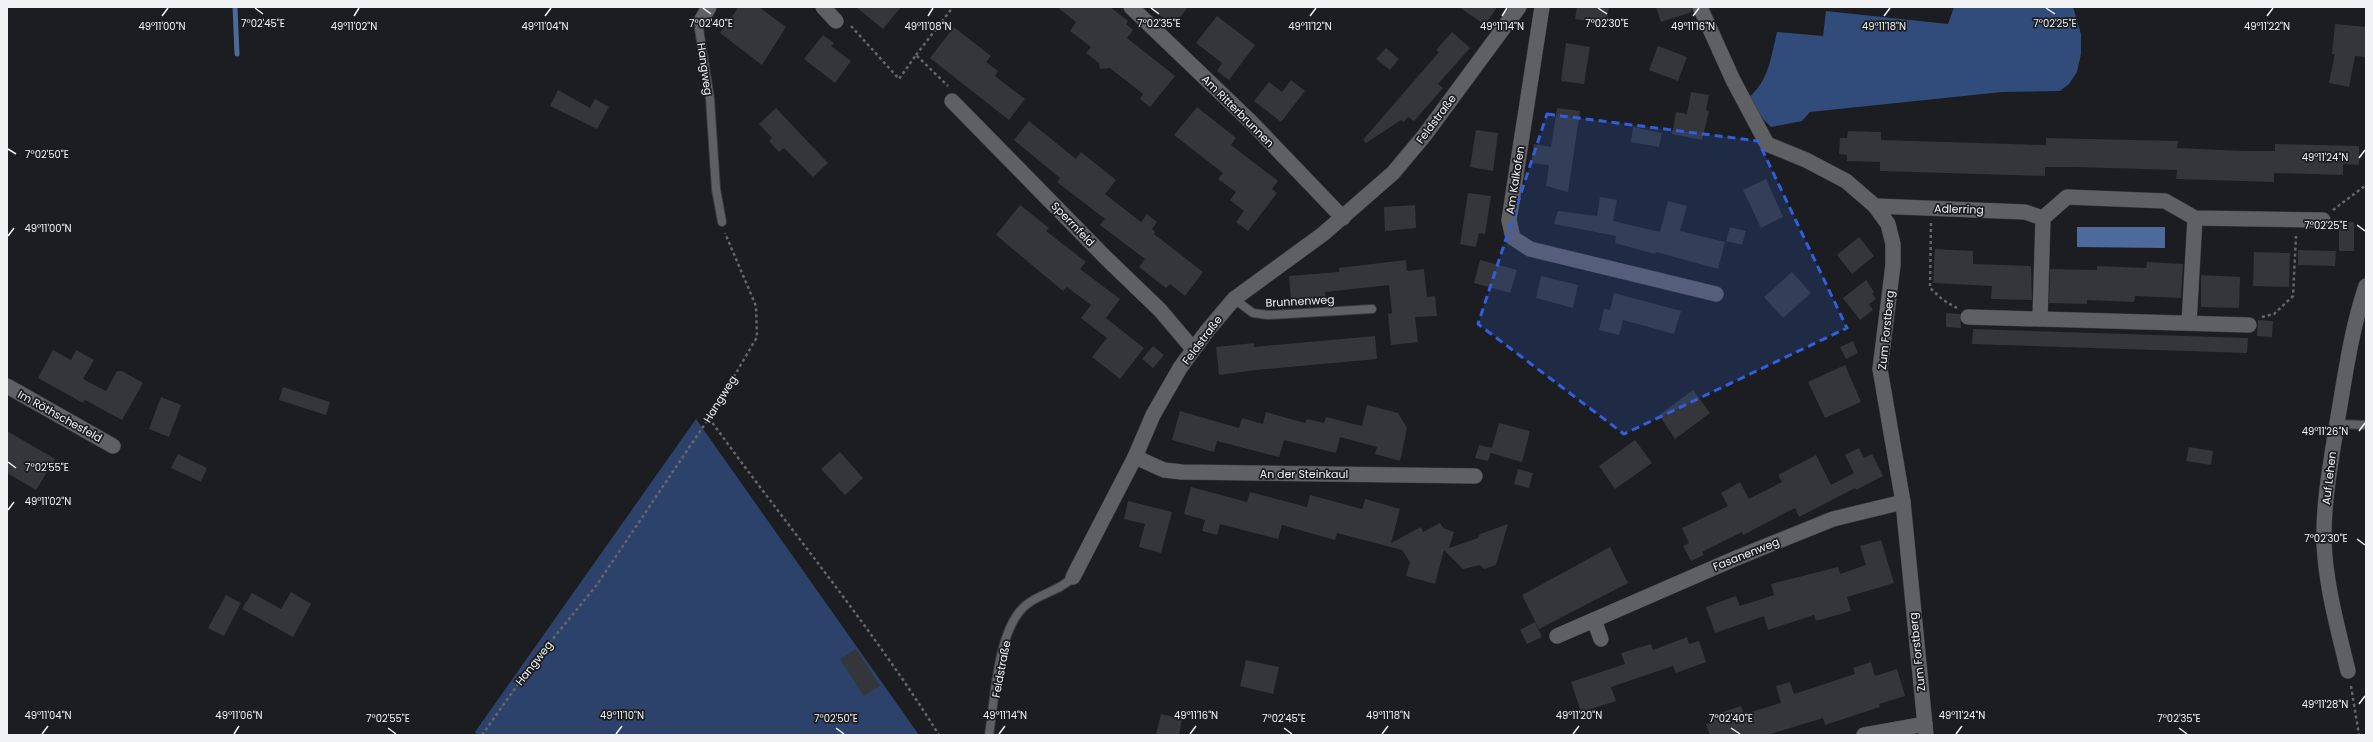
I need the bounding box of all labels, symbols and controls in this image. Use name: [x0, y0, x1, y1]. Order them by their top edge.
text: 7°02'45"E: [241, 16, 285, 31]
text: 7°02'40"E: [689, 16, 733, 31]
text: 7°02'35"E: [1137, 16, 1181, 31]
text: 7°02'30"E: [1585, 16, 1629, 31]
text: 7°02'25"E: [2033, 16, 2077, 31]
text: 49°11'00"N: [138, 19, 186, 34]
text: 49°11'02"N: [331, 19, 377, 34]
text: 49°11'04"N: [521, 19, 569, 34]
text: 49°11'08"N: [904, 19, 952, 34]
text: 49°11'12"N: [1288, 19, 1332, 34]
text: 49°11'14"N: [1480, 19, 1524, 34]
text: 49°11'16"N: [1671, 19, 1715, 34]
text: 49°11'18"N: [1862, 19, 1906, 34]
text: 49°11'22"N: [2244, 19, 2290, 34]
street label: Hangweg: [693, 42, 717, 96]
street label: Am Ritterbrunnen: [1198, 71, 1278, 151]
street label: Feldstraße: [1412, 91, 1460, 147]
street label: Am Kalkofen: [1502, 145, 1528, 215]
text: 7°02'50"E: [25, 147, 69, 162]
text: 49°11'24"N: [2302, 150, 2348, 165]
street label: Sperrnfeld: [1048, 198, 1098, 250]
street label: Adlerring: [1934, 200, 1984, 218]
text: 7°02'25"E: [2304, 218, 2348, 233]
text: 49°11'00"N: [24, 221, 72, 236]
street label: Zum Forstberg: [1874, 290, 1898, 370]
street label: Brunnenweg: [1265, 291, 1335, 311]
street label: Feldstraße: [1178, 312, 1226, 368]
street label: Hangweg: [699, 372, 741, 426]
street label: Im Röthschesfeld: [15, 386, 105, 446]
text: 49°11'26"N: [2302, 424, 2348, 439]
street label: Auf Lehen: [2318, 450, 2340, 506]
text: 7°02'55"E: [25, 460, 69, 475]
street label: An der Steinkaul: [1260, 466, 1348, 482]
text: 49°11'02"N: [25, 494, 71, 509]
text: 7°02'30"E: [2304, 531, 2348, 546]
street label: Fasanenweg: [1710, 533, 1782, 575]
street label: Zum Forstberg: [1905, 612, 1929, 692]
street label: Hangweg: [511, 637, 557, 689]
street label: Feldstraße: [988, 639, 1014, 699]
text: 49°11'28"N: [2302, 697, 2348, 712]
text: 49°11'04"N: [24, 708, 72, 723]
text: 49°11'06"N: [215, 708, 263, 723]
text: 49°11'10"N: [600, 708, 644, 723]
text: 49°11'14"N: [983, 708, 1027, 723]
text: 49°11'16"N: [1174, 708, 1218, 723]
text: 49°11'18"N: [1366, 708, 1410, 723]
text: 49°11'20"N: [1556, 708, 1602, 723]
text: 49°11'24"N: [1939, 708, 1985, 723]
text: 7°02'55"E: [366, 711, 410, 726]
text: 7°02'50"E: [814, 711, 858, 726]
text: 7°02'45"E: [1262, 711, 1306, 726]
text: 7°02'40"E: [1709, 711, 1753, 726]
text: 7°02'35"E: [2157, 711, 2201, 726]

